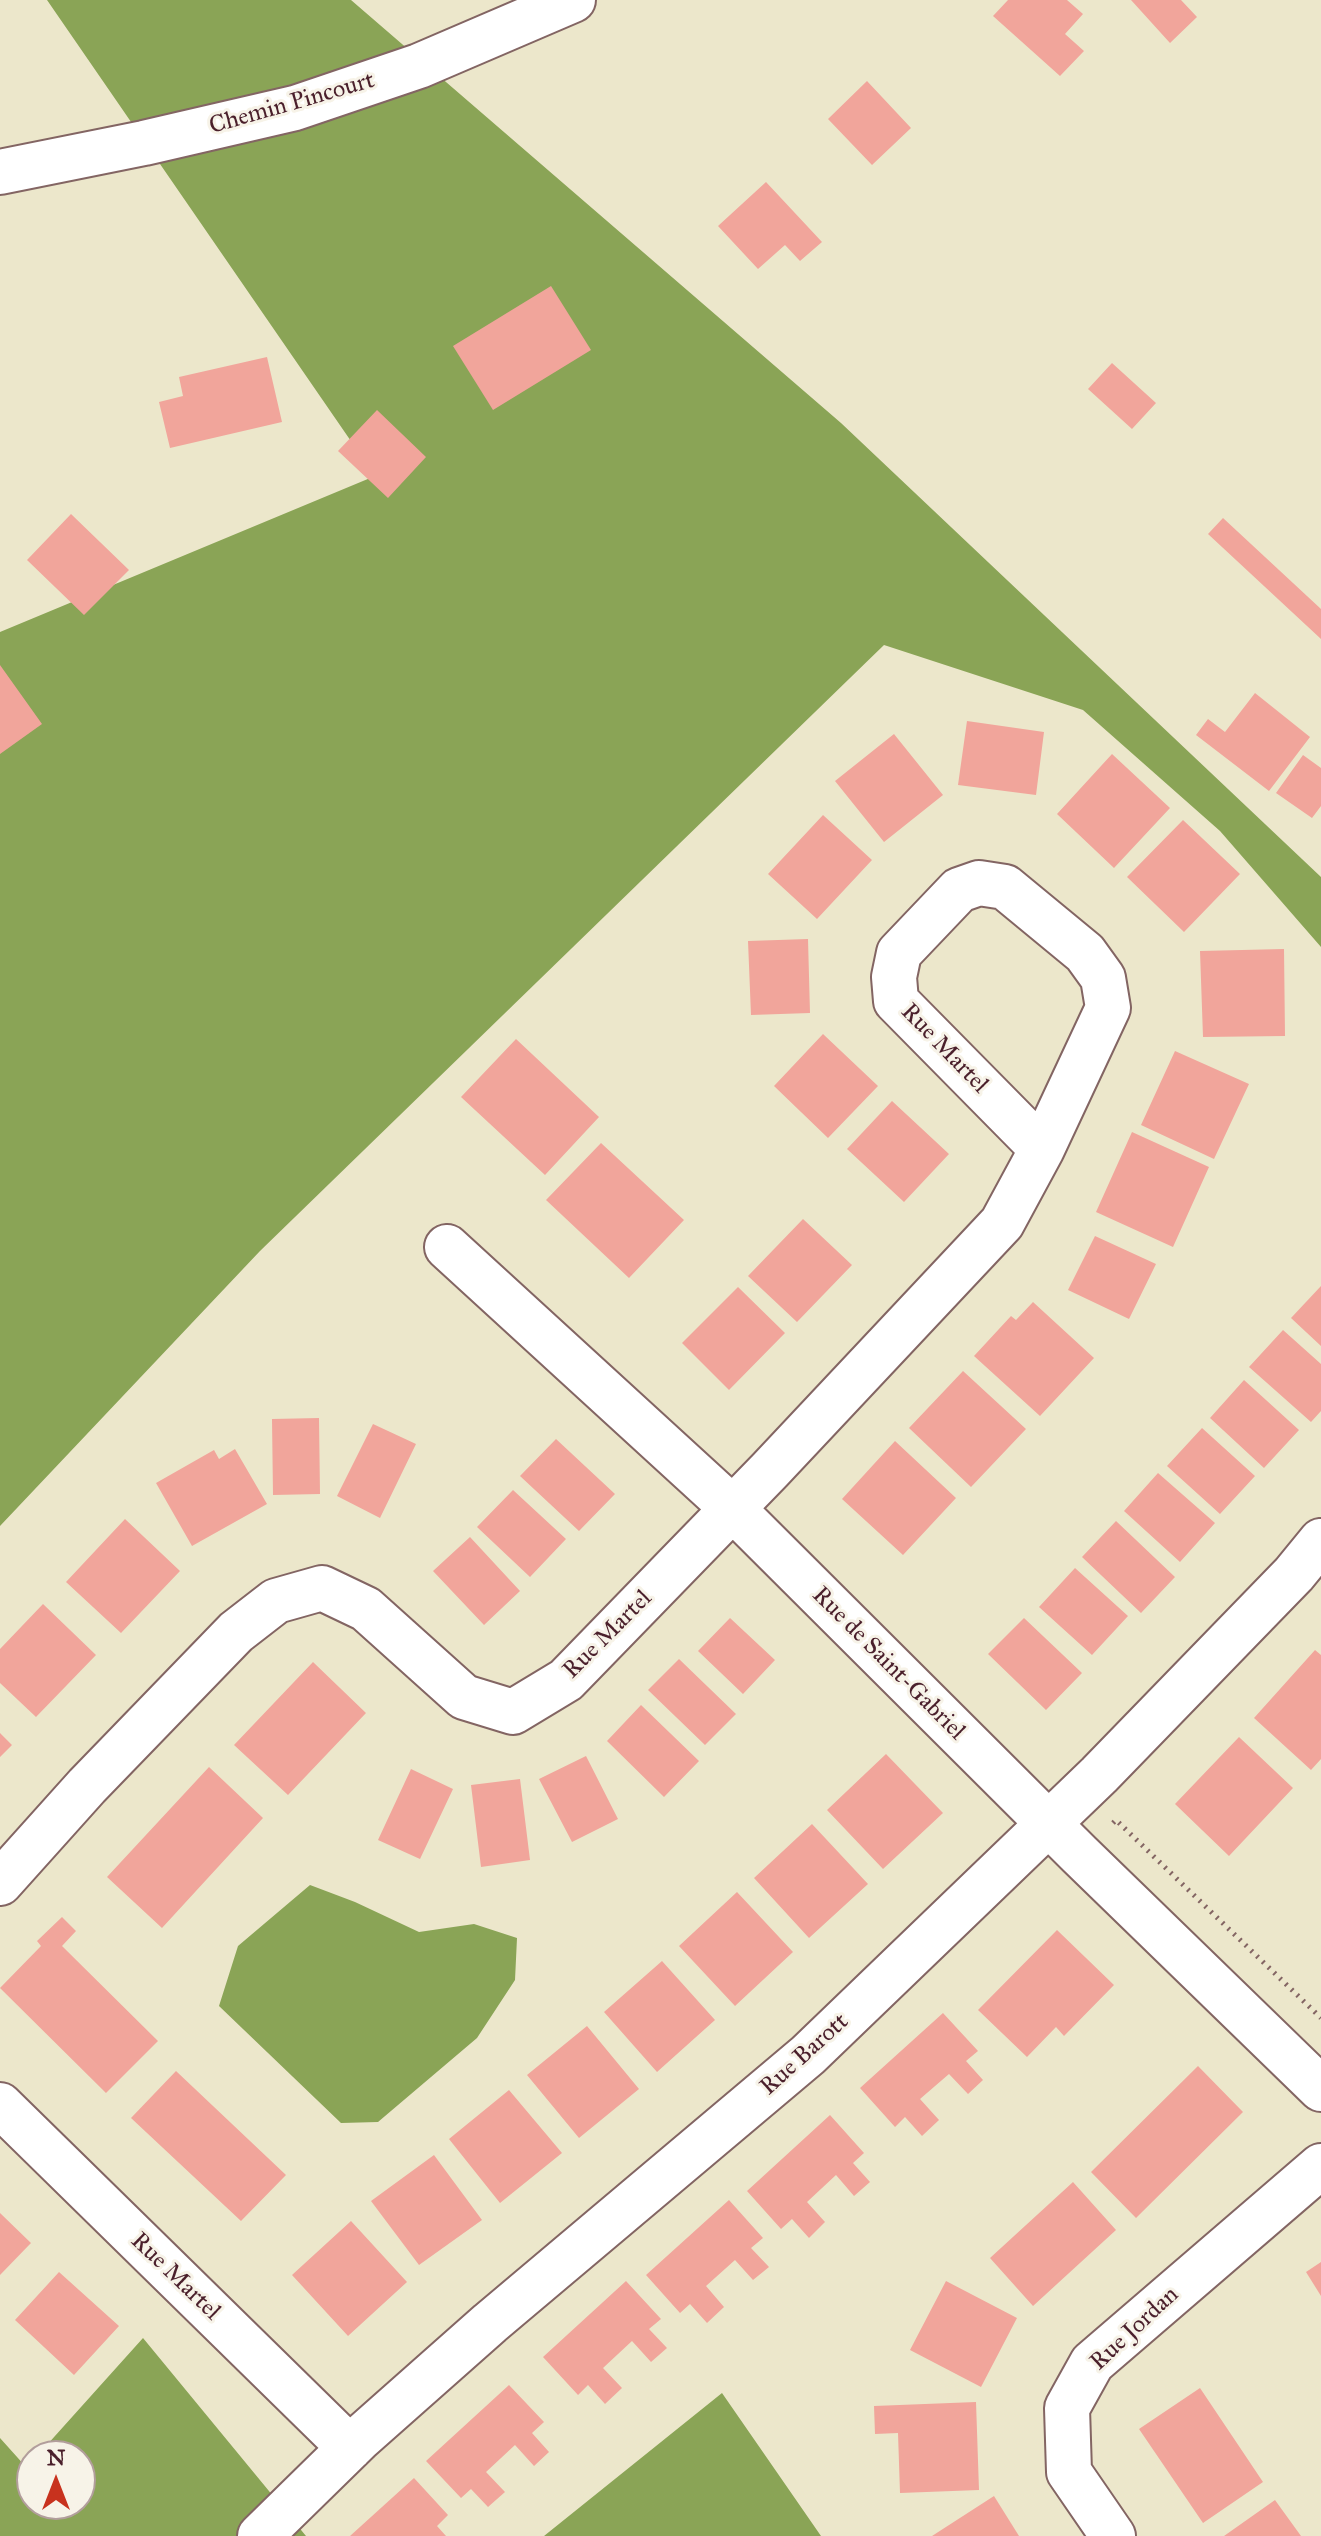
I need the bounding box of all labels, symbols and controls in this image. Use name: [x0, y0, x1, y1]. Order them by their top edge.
street label: Chemin Pincourt: [206, 67, 378, 141]
street label: Rue Martel: [894, 998, 994, 1100]
street label: Rue de Saint-Gabriel: [805, 1581, 971, 1747]
street label: Rue Martel: [558, 1585, 658, 1685]
street label: Rue Barott: [755, 2008, 855, 2102]
street label: Rue Martel: [124, 2227, 226, 2327]
street label: Rue Jordan: [1085, 2281, 1185, 2377]
north arrow: [16, 2440, 96, 2520]
text: N: [47, 2444, 65, 2471]

